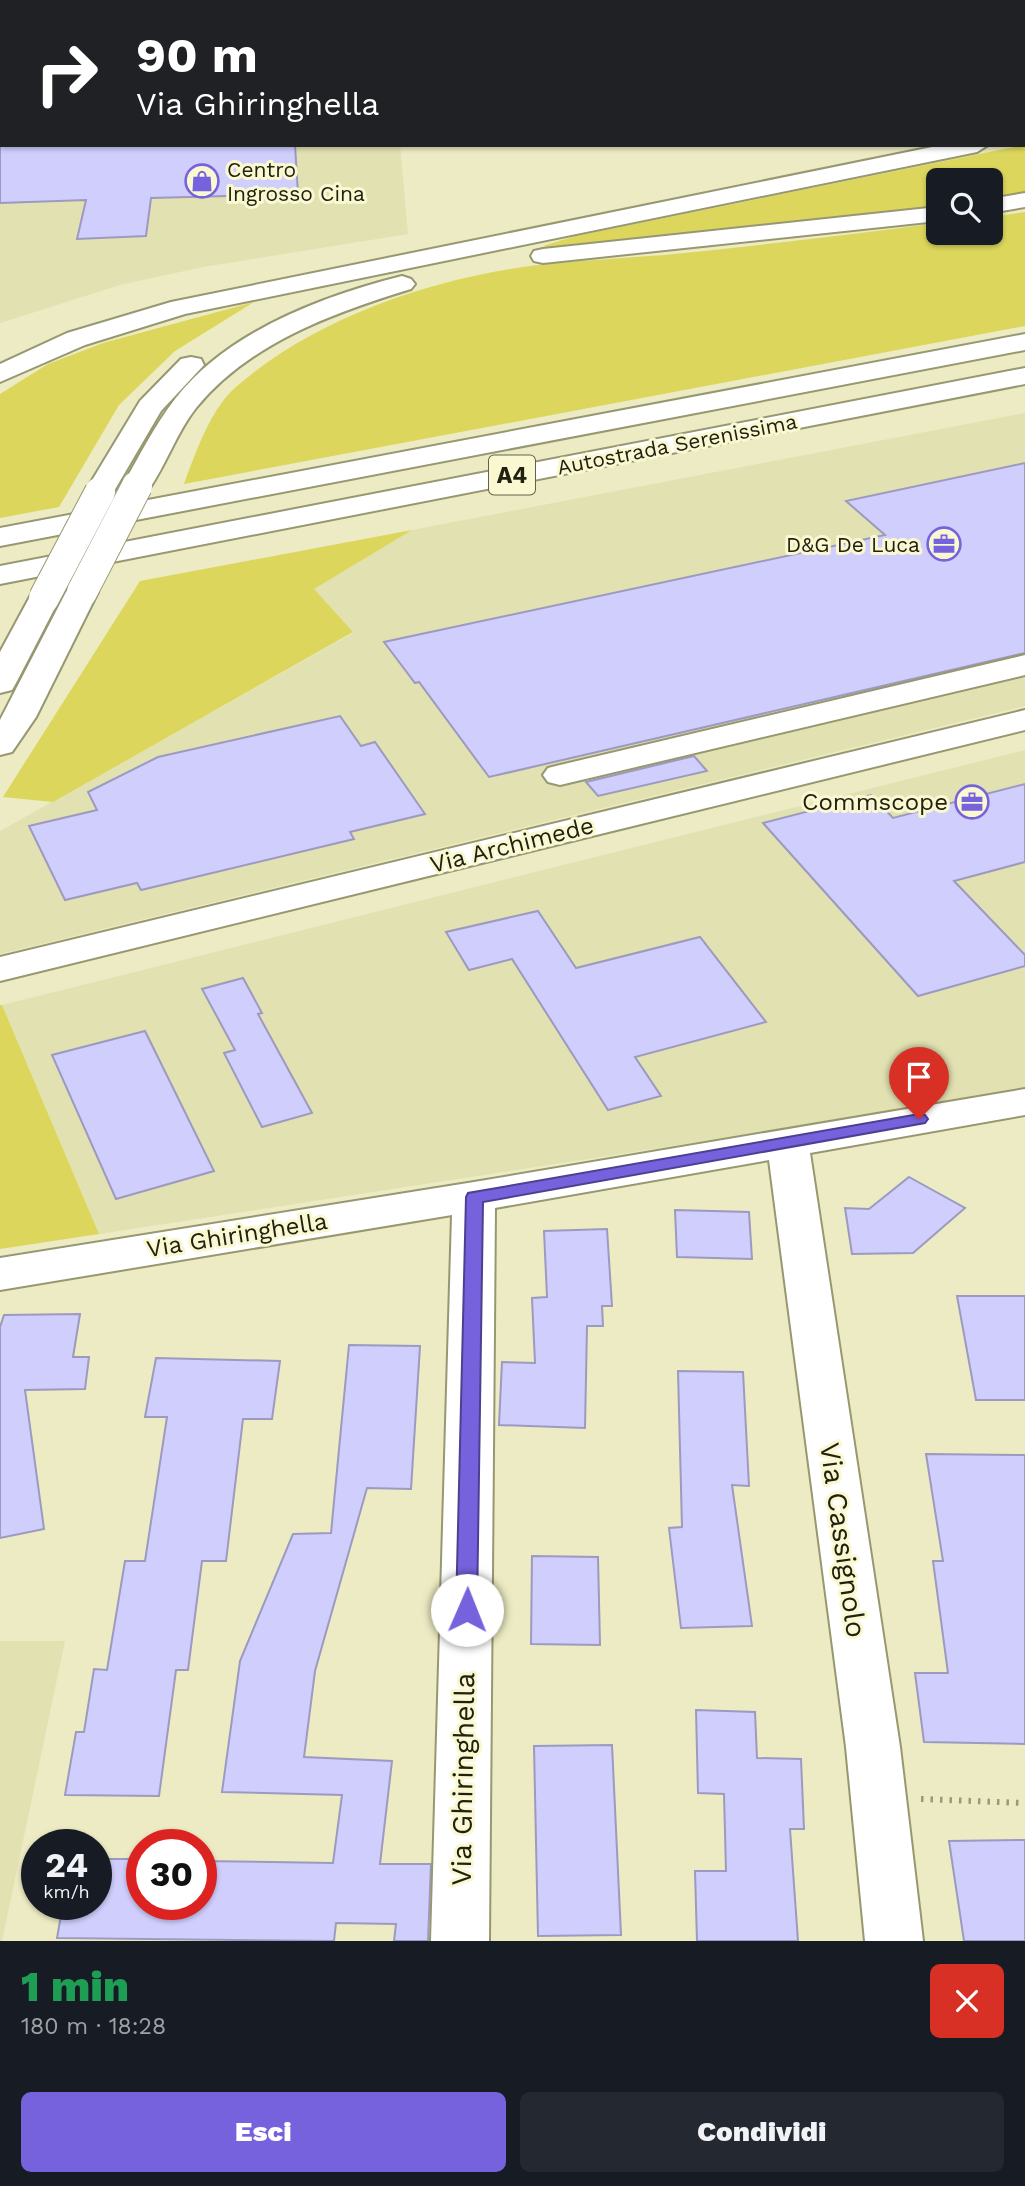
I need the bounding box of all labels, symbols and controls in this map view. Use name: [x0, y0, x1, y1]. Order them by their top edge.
text: 90 m: [136, 26, 258, 84]
icon: right: [21, 28, 112, 119]
text: Via Ghiringhella: [136, 85, 379, 123]
place label: Centro Ingrosso Cina: [227, 157, 365, 206]
shop icon: Centro Ingrosso Cina: [183, 162, 221, 200]
map controls: [926, 168, 1003, 245]
button: search: [926, 168, 1003, 245]
street label: Autostrada Serenissima: [555, 408, 799, 480]
road number: A4: [489, 456, 535, 495]
office icon: D&G De Luca: [925, 525, 963, 563]
place label: D&G De Luca: [786, 532, 920, 557]
office icon: Commscope: [953, 783, 991, 821]
place label: Commscope: [802, 788, 948, 816]
street label: Via Archimede: [427, 811, 597, 879]
pin: [889, 1047, 949, 1119]
icon: arrive: [900, 1058, 938, 1096]
street label: Via Ghiringhella: [145, 1207, 329, 1263]
street label: Via Cassignolo: [813, 1440, 873, 1640]
position arrow: [430, 1573, 504, 1647]
street label: Via Ghiringhella: [445, 1672, 481, 1886]
speed limit sign: 30: [126, 1829, 217, 1920]
text: 24: [45, 1844, 88, 1886]
text: km/h: [43, 1881, 90, 1902]
text: 1 min: [21, 1962, 129, 2011]
button: close: [930, 1964, 1004, 2038]
text: 180 m · 18:28: [21, 2013, 166, 2040]
button: Esci: [21, 2092, 506, 2172]
button: Condividi: [520, 2092, 1004, 2172]

